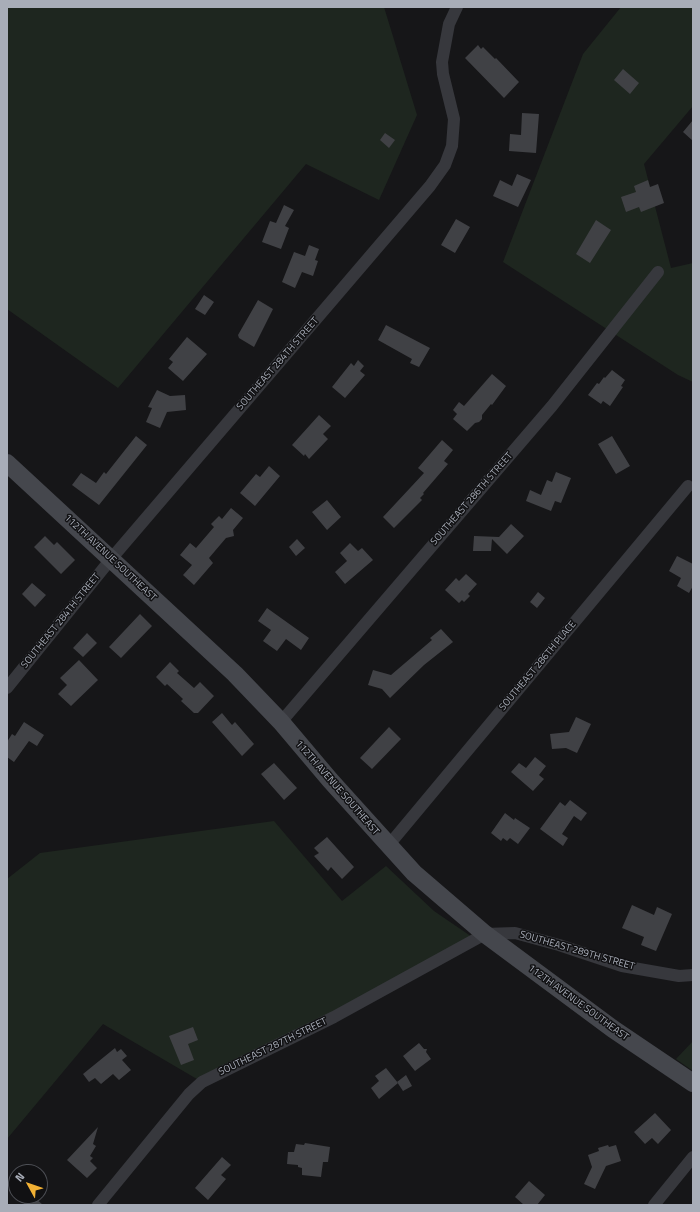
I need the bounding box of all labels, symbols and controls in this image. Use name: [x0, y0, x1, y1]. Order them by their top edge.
street label: SOUTHEAST 284TH STREET: [234, 315, 322, 413]
street label: SOUTHEAST 286TH STREET: [428, 450, 516, 548]
street label: 112TH AVENUE SOUTHEAST: [61, 512, 159, 604]
street label: SOUTHEAST 284TH STREET: [19, 571, 103, 671]
street label: SOUTHEAST 286TH PLACE: [497, 619, 579, 713]
street label: 112TH AVENUE SOUTHEAST: [293, 738, 381, 838]
street label: SOUTHEAST 289TH STREET: [518, 929, 636, 973]
street label: 112TH AVENUE SOUTHEAST: [525, 962, 631, 1044]
street label: SOUTHEAST 287TH STREET: [217, 1016, 329, 1078]
north arrow: [8, 1164, 48, 1204]
text: N: [11, 1169, 28, 1185]

